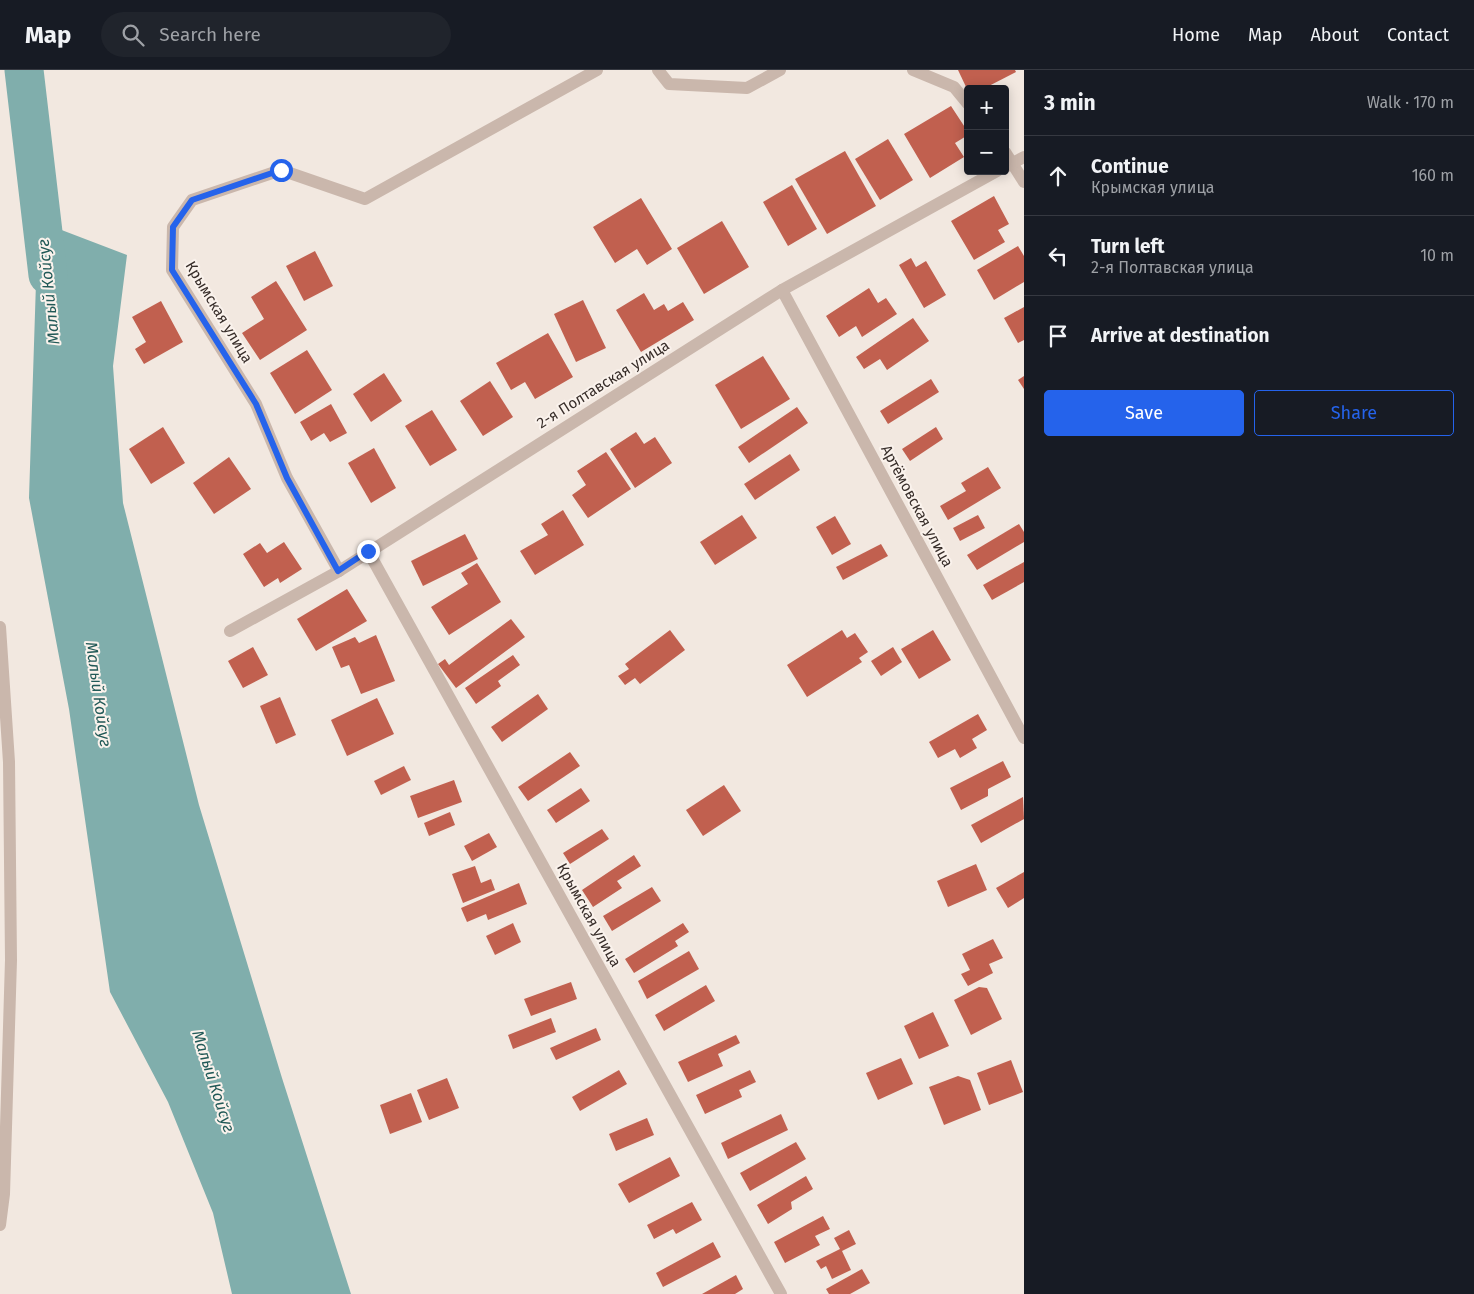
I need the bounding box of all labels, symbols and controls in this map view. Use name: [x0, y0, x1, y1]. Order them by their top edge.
search box: [101, 12, 451, 57]
text: Map: [25, 21, 71, 49]
icon: search: [119, 21, 147, 49]
text: Search here: [159, 23, 261, 46]
text: Home: [1172, 24, 1220, 46]
text: Map: [1248, 24, 1282, 46]
text: About: [1310, 24, 1359, 46]
text: Contact: [1387, 24, 1449, 46]
map controls: [964, 85, 1009, 175]
button: +: [964, 85, 1009, 130]
text: 3 min: [1044, 90, 1096, 116]
text: Walk · 170 m: [1367, 93, 1454, 112]
button: −: [964, 130, 1009, 175]
text: Continue: [1091, 155, 1169, 178]
route start: [270, 159, 293, 182]
icon: ahead: [1044, 162, 1072, 190]
text: 160 m: [1412, 166, 1454, 185]
text: Крымская улица: [1091, 178, 1214, 197]
text: Turn left: [1091, 235, 1165, 258]
water label: Малый Койсуг: [34, 238, 63, 346]
icon: left: [1044, 242, 1072, 270]
text: 10 m: [1420, 246, 1454, 265]
street label: Крымская улица: [181, 258, 257, 366]
text: 2-я Полтавская улица: [1091, 258, 1254, 277]
icon: arrive: [1044, 322, 1072, 350]
text: Arrive at destination: [1091, 324, 1270, 347]
street label: 2-я Полтавская улица: [534, 336, 672, 432]
button: Save: [1044, 390, 1244, 436]
button: Share: [1254, 390, 1454, 436]
street label: Артёмовская улица: [877, 442, 957, 570]
route end: [357, 540, 380, 563]
water label: Малый Койсуг: [82, 640, 115, 748]
street label: Крымская улица: [553, 860, 625, 970]
water label: Малый Койсуг: [188, 1028, 239, 1134]

